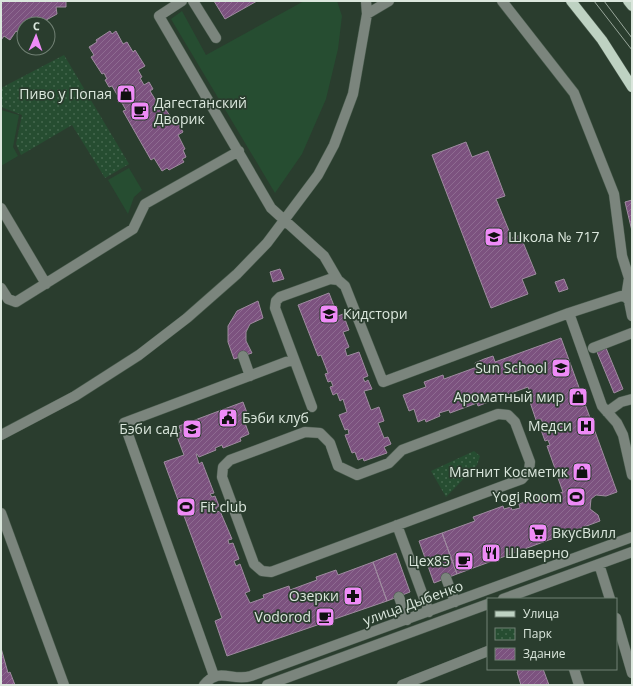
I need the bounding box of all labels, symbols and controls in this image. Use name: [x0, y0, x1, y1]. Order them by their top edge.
north arrow: [16, 16, 56, 56]
text: С: [33, 18, 40, 33]
shop icon: Пиво у Попая: [115, 83, 137, 105]
place label: Пиво у Попая: [19, 84, 112, 103]
place label: Дагестанский Дворик: [154, 93, 247, 128]
cafe icon: Дагестанский Дворик: [129, 100, 151, 122]
school or university icon: Школа № 717: [483, 226, 505, 248]
place label: Школа № 717: [508, 227, 599, 246]
school or university icon: Кидстори: [318, 303, 340, 325]
place label: Кидстори: [343, 304, 408, 323]
school or university icon: Sun School: [550, 357, 572, 379]
place label: Sun School: [475, 358, 547, 377]
shop icon: Ароматный мир: [567, 386, 589, 408]
place label: Ароматный мир: [454, 387, 564, 406]
public building icon: Бэби клуб: [217, 407, 239, 429]
place label: Бэби клуб: [242, 408, 309, 427]
hospital icon: Медси: [575, 415, 597, 437]
place label: Медси: [528, 416, 572, 435]
school or university icon: Бэби сад: [181, 418, 203, 440]
place label: Бэби сад: [119, 419, 178, 438]
shop icon: Магнит Косметик: [571, 461, 593, 483]
place label: Магнит Косметик: [449, 462, 569, 481]
sports icon: Yogi Room: [565, 486, 587, 508]
place label: Yogi Room: [493, 487, 562, 506]
sports icon: Fit club: [175, 496, 197, 518]
place label: Fit club: [200, 497, 247, 516]
supermarket icon: ВкусВилл: [527, 522, 549, 544]
place label: ВкусВилл: [552, 523, 616, 542]
restaurant icon: Шаверно: [480, 542, 502, 564]
place label: Шаверно: [505, 543, 569, 562]
cafe icon: Цех85: [453, 550, 475, 572]
place label: Цех85: [408, 551, 450, 570]
street label: улица Дыбенко: [360, 576, 465, 629]
pharmacy icon: Озерки: [342, 585, 364, 607]
place label: Озерки: [289, 586, 339, 605]
legend: [487, 598, 617, 670]
text: Улица: [523, 605, 559, 622]
cafe icon: Vodorod: [314, 606, 336, 628]
place label: Vodorod: [255, 607, 311, 626]
text: Парк: [523, 625, 553, 642]
text: Здание: [523, 645, 566, 662]

